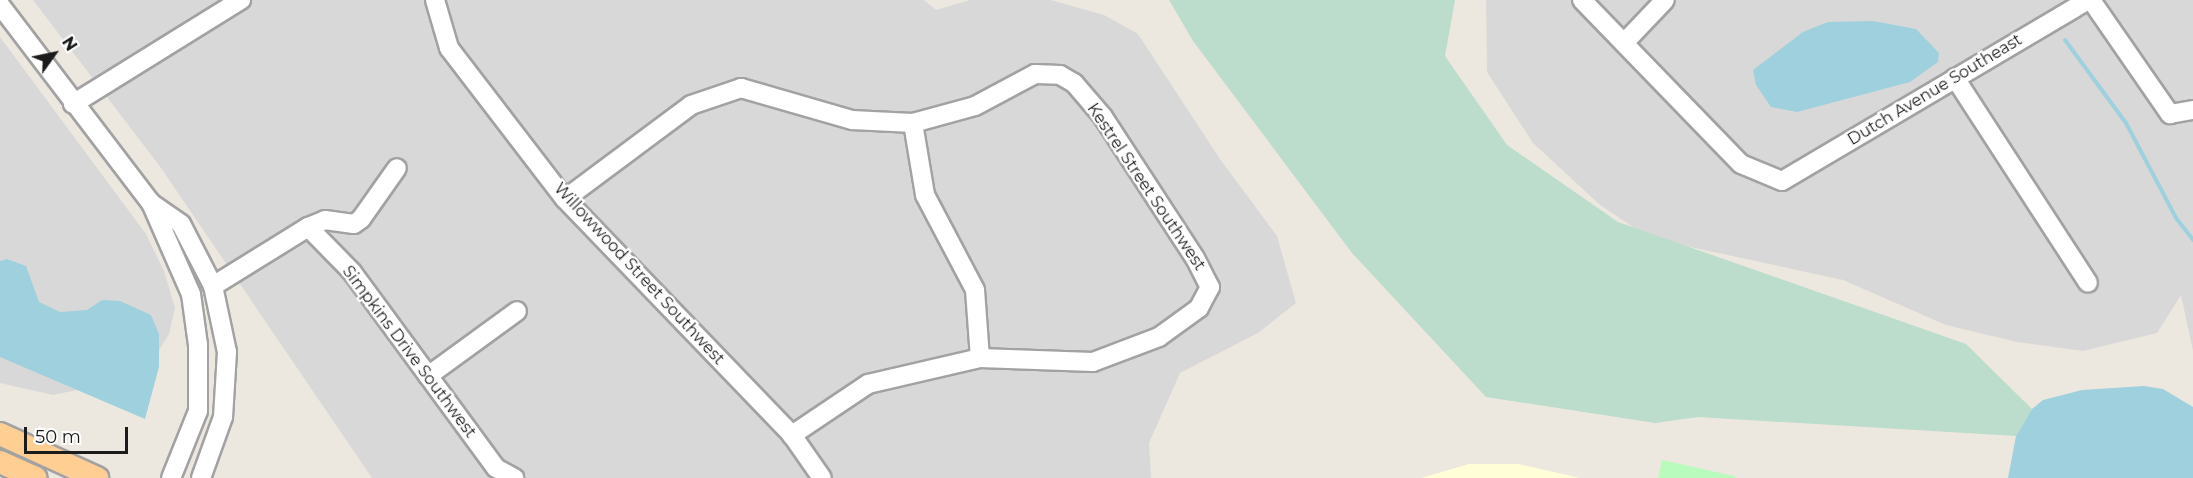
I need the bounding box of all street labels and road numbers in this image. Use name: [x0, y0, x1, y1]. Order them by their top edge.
street label: Dutch Avenue Southeast: [1844, 30, 2026, 150]
street label: Kestrel Street Southwest: [1083, 100, 1209, 274]
street label: Willowwood Street Southwest: [550, 179, 728, 369]
street label: Simpkins Drive Southwest: [338, 262, 480, 442]

